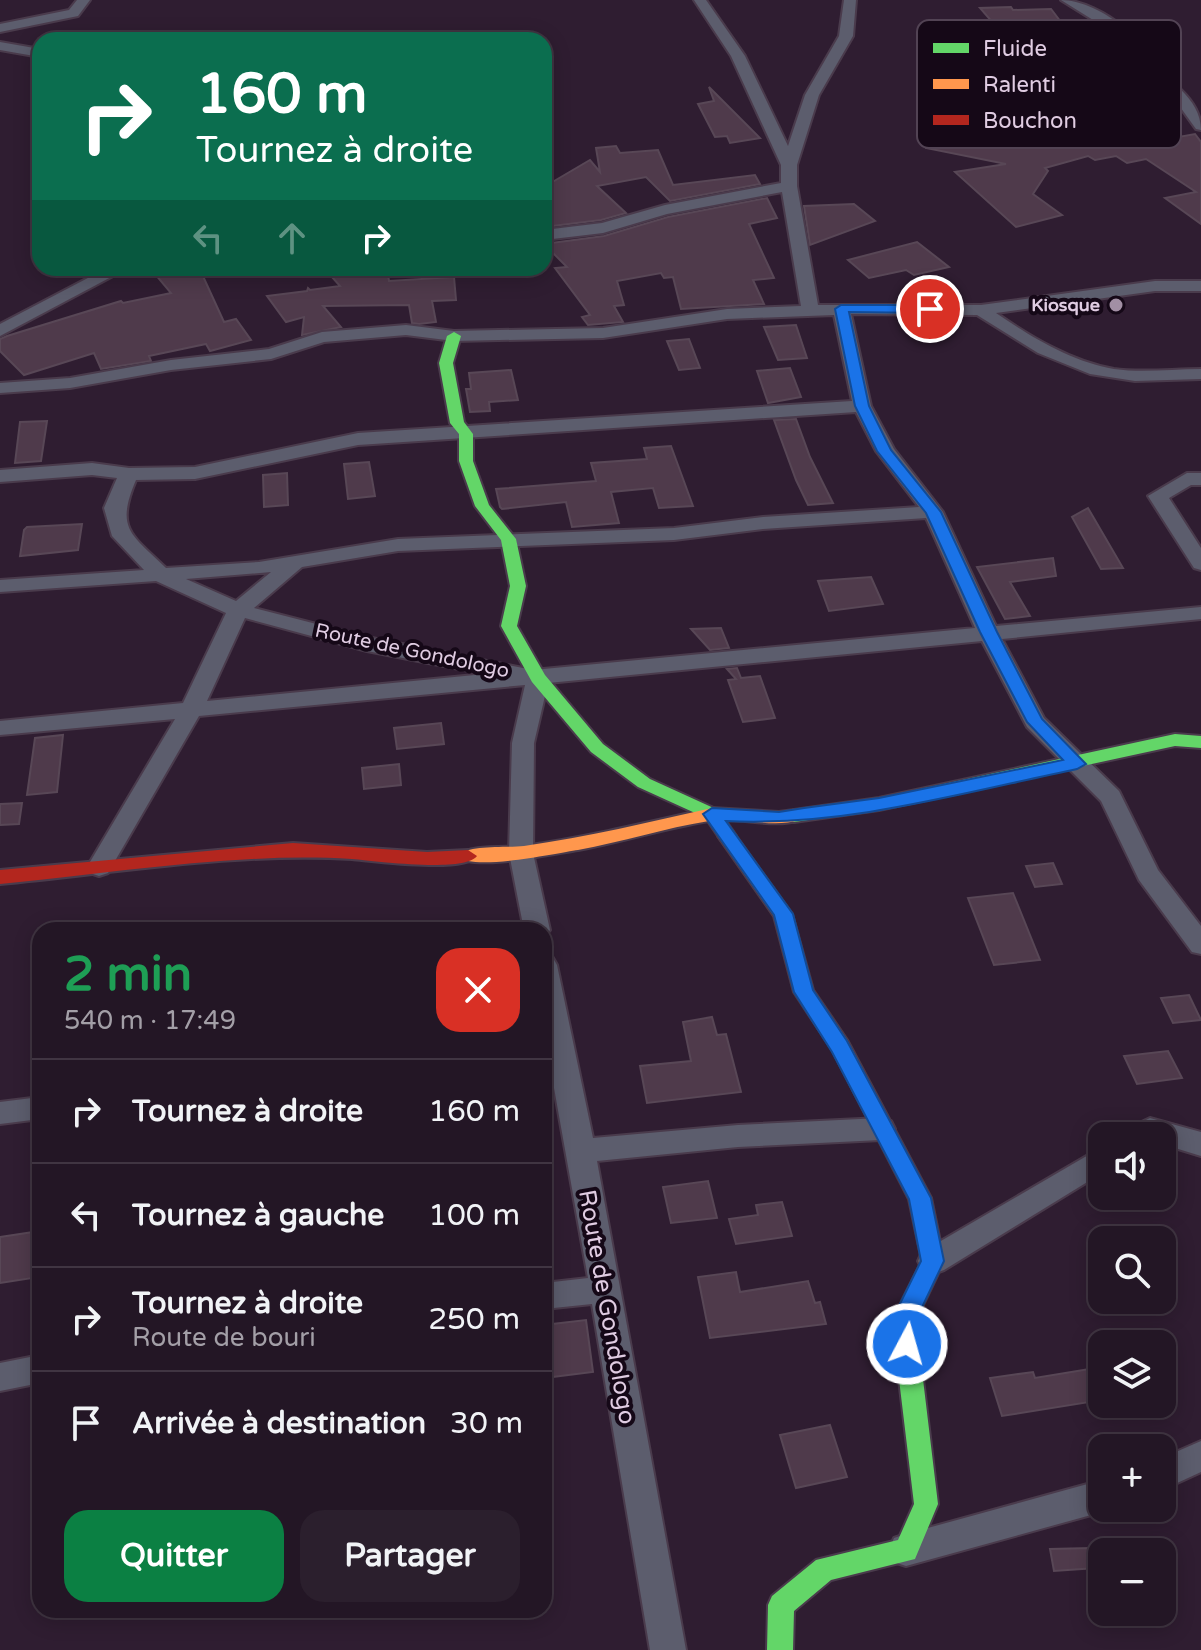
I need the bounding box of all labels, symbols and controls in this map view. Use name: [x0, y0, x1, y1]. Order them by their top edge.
legend: [917, 20, 1181, 148]
text: Fluide: [983, 36, 1047, 62]
text: 160 m: [196, 61, 367, 128]
icon: right: [64, 64, 168, 168]
text: Ralenti: [983, 72, 1056, 98]
text: Bouchon: [983, 108, 1077, 134]
text: Tournez à droite: [196, 129, 473, 172]
icon: left: [186, 216, 230, 260]
icon: ahead: [270, 216, 314, 260]
icon: right: [354, 216, 398, 260]
pin: [896, 275, 964, 343]
icon: arrive: [908, 287, 952, 331]
place label: Kiosque: [1031, 294, 1100, 316]
marker: Kiosque: [1107, 296, 1125, 314]
street label: Route de Gondologo: [313, 619, 511, 683]
text: 2 min: [64, 946, 192, 1004]
button: close: [436, 948, 520, 1032]
text: 540 m · 17:49: [64, 1005, 236, 1036]
icon: right: [64, 1089, 108, 1133]
text: Tournez à droite: [132, 1093, 363, 1130]
text: 160 m: [428, 1093, 520, 1130]
map controls: [1088, 1122, 1176, 1626]
button: sound: [1088, 1122, 1176, 1210]
street label: Route de Gondologo: [572, 1188, 642, 1426]
icon: left: [64, 1193, 108, 1237]
text: Tournez à gauche: [132, 1197, 384, 1234]
text: 100 m: [428, 1197, 520, 1234]
button: search: [1088, 1226, 1176, 1314]
text: Tournez à droite: [132, 1285, 363, 1322]
icon: right: [64, 1297, 108, 1341]
text: 250 m: [428, 1301, 520, 1338]
position arrow: [865, 1302, 949, 1386]
text: Route de bouri: [132, 1322, 316, 1353]
button: layers: [1088, 1330, 1176, 1418]
icon: arrive: [64, 1401, 108, 1445]
text: Arrivée à destination: [132, 1405, 426, 1442]
text: 30 m: [450, 1405, 523, 1442]
button: +: [1088, 1434, 1176, 1522]
button: Quitter: [64, 1510, 284, 1602]
button: Partager: [300, 1510, 520, 1602]
button: −: [1088, 1538, 1176, 1626]

